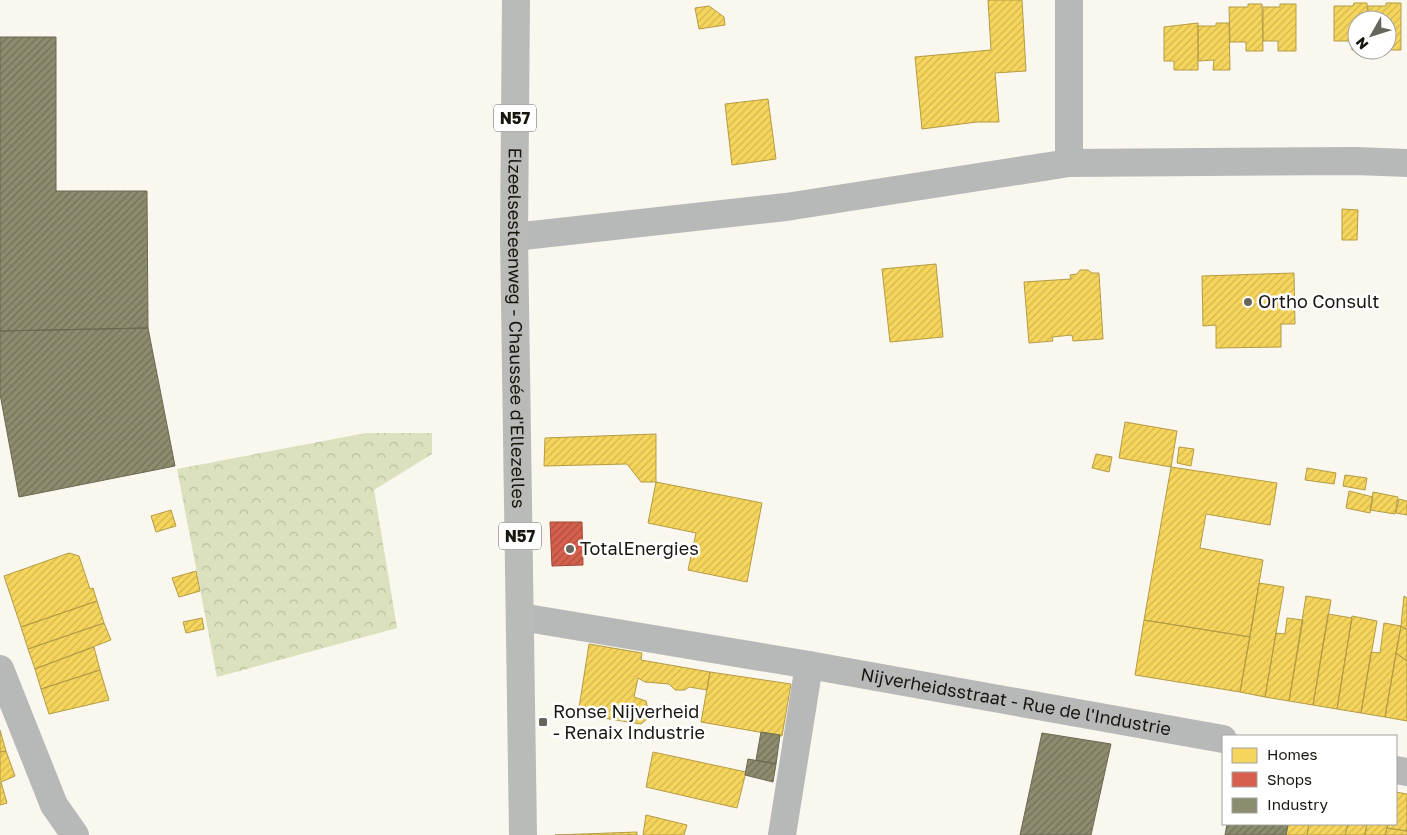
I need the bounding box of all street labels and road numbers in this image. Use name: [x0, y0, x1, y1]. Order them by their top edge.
road number: N57: [494, 105, 536, 132]
street label: Elzeelsesteenweg - Chaussée d'Ellezelles: [504, 147, 530, 509]
road number: N57: [499, 522, 541, 550]
street label: Nijverheidsstraat - Rue de l'Industrie: [859, 662, 1173, 740]

